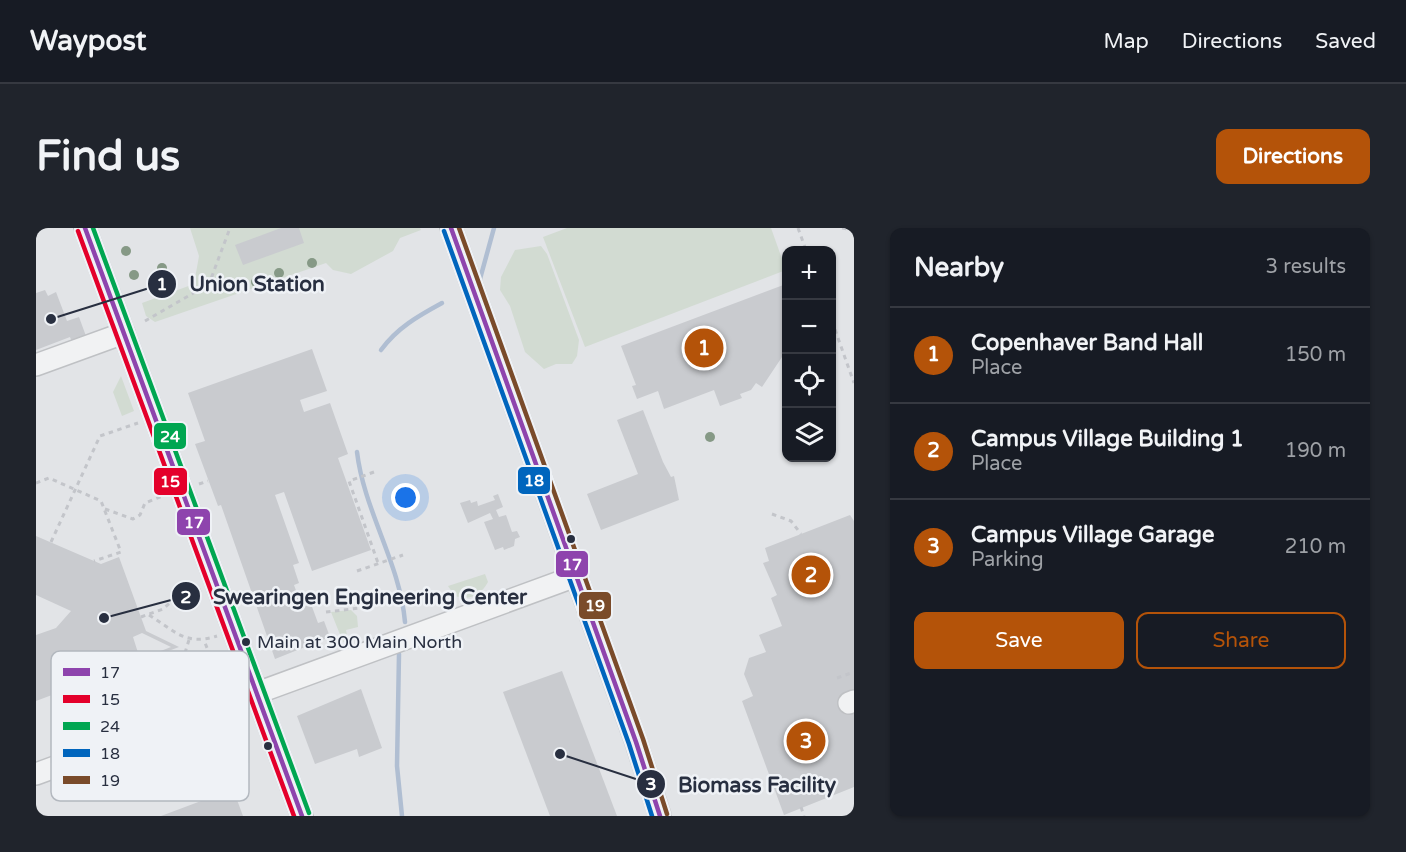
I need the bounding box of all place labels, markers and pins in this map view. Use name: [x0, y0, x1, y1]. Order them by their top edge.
callout: Union Station: [147, 264, 337, 303]
pin: 1: [684, 326, 724, 370]
unlabelled marker: [565, 533, 577, 545]
pin: 2: [792, 552, 830, 598]
callout: Swearingen Engineering Center: [171, 577, 539, 616]
place label: Main at 300 Main North: [257, 631, 462, 653]
marker: Main at 300 Main North: [240, 636, 252, 648]
pin: 3: [786, 718, 826, 764]
unlabelled marker: [262, 740, 274, 752]
callout: Biomass Facility: [636, 765, 848, 804]

